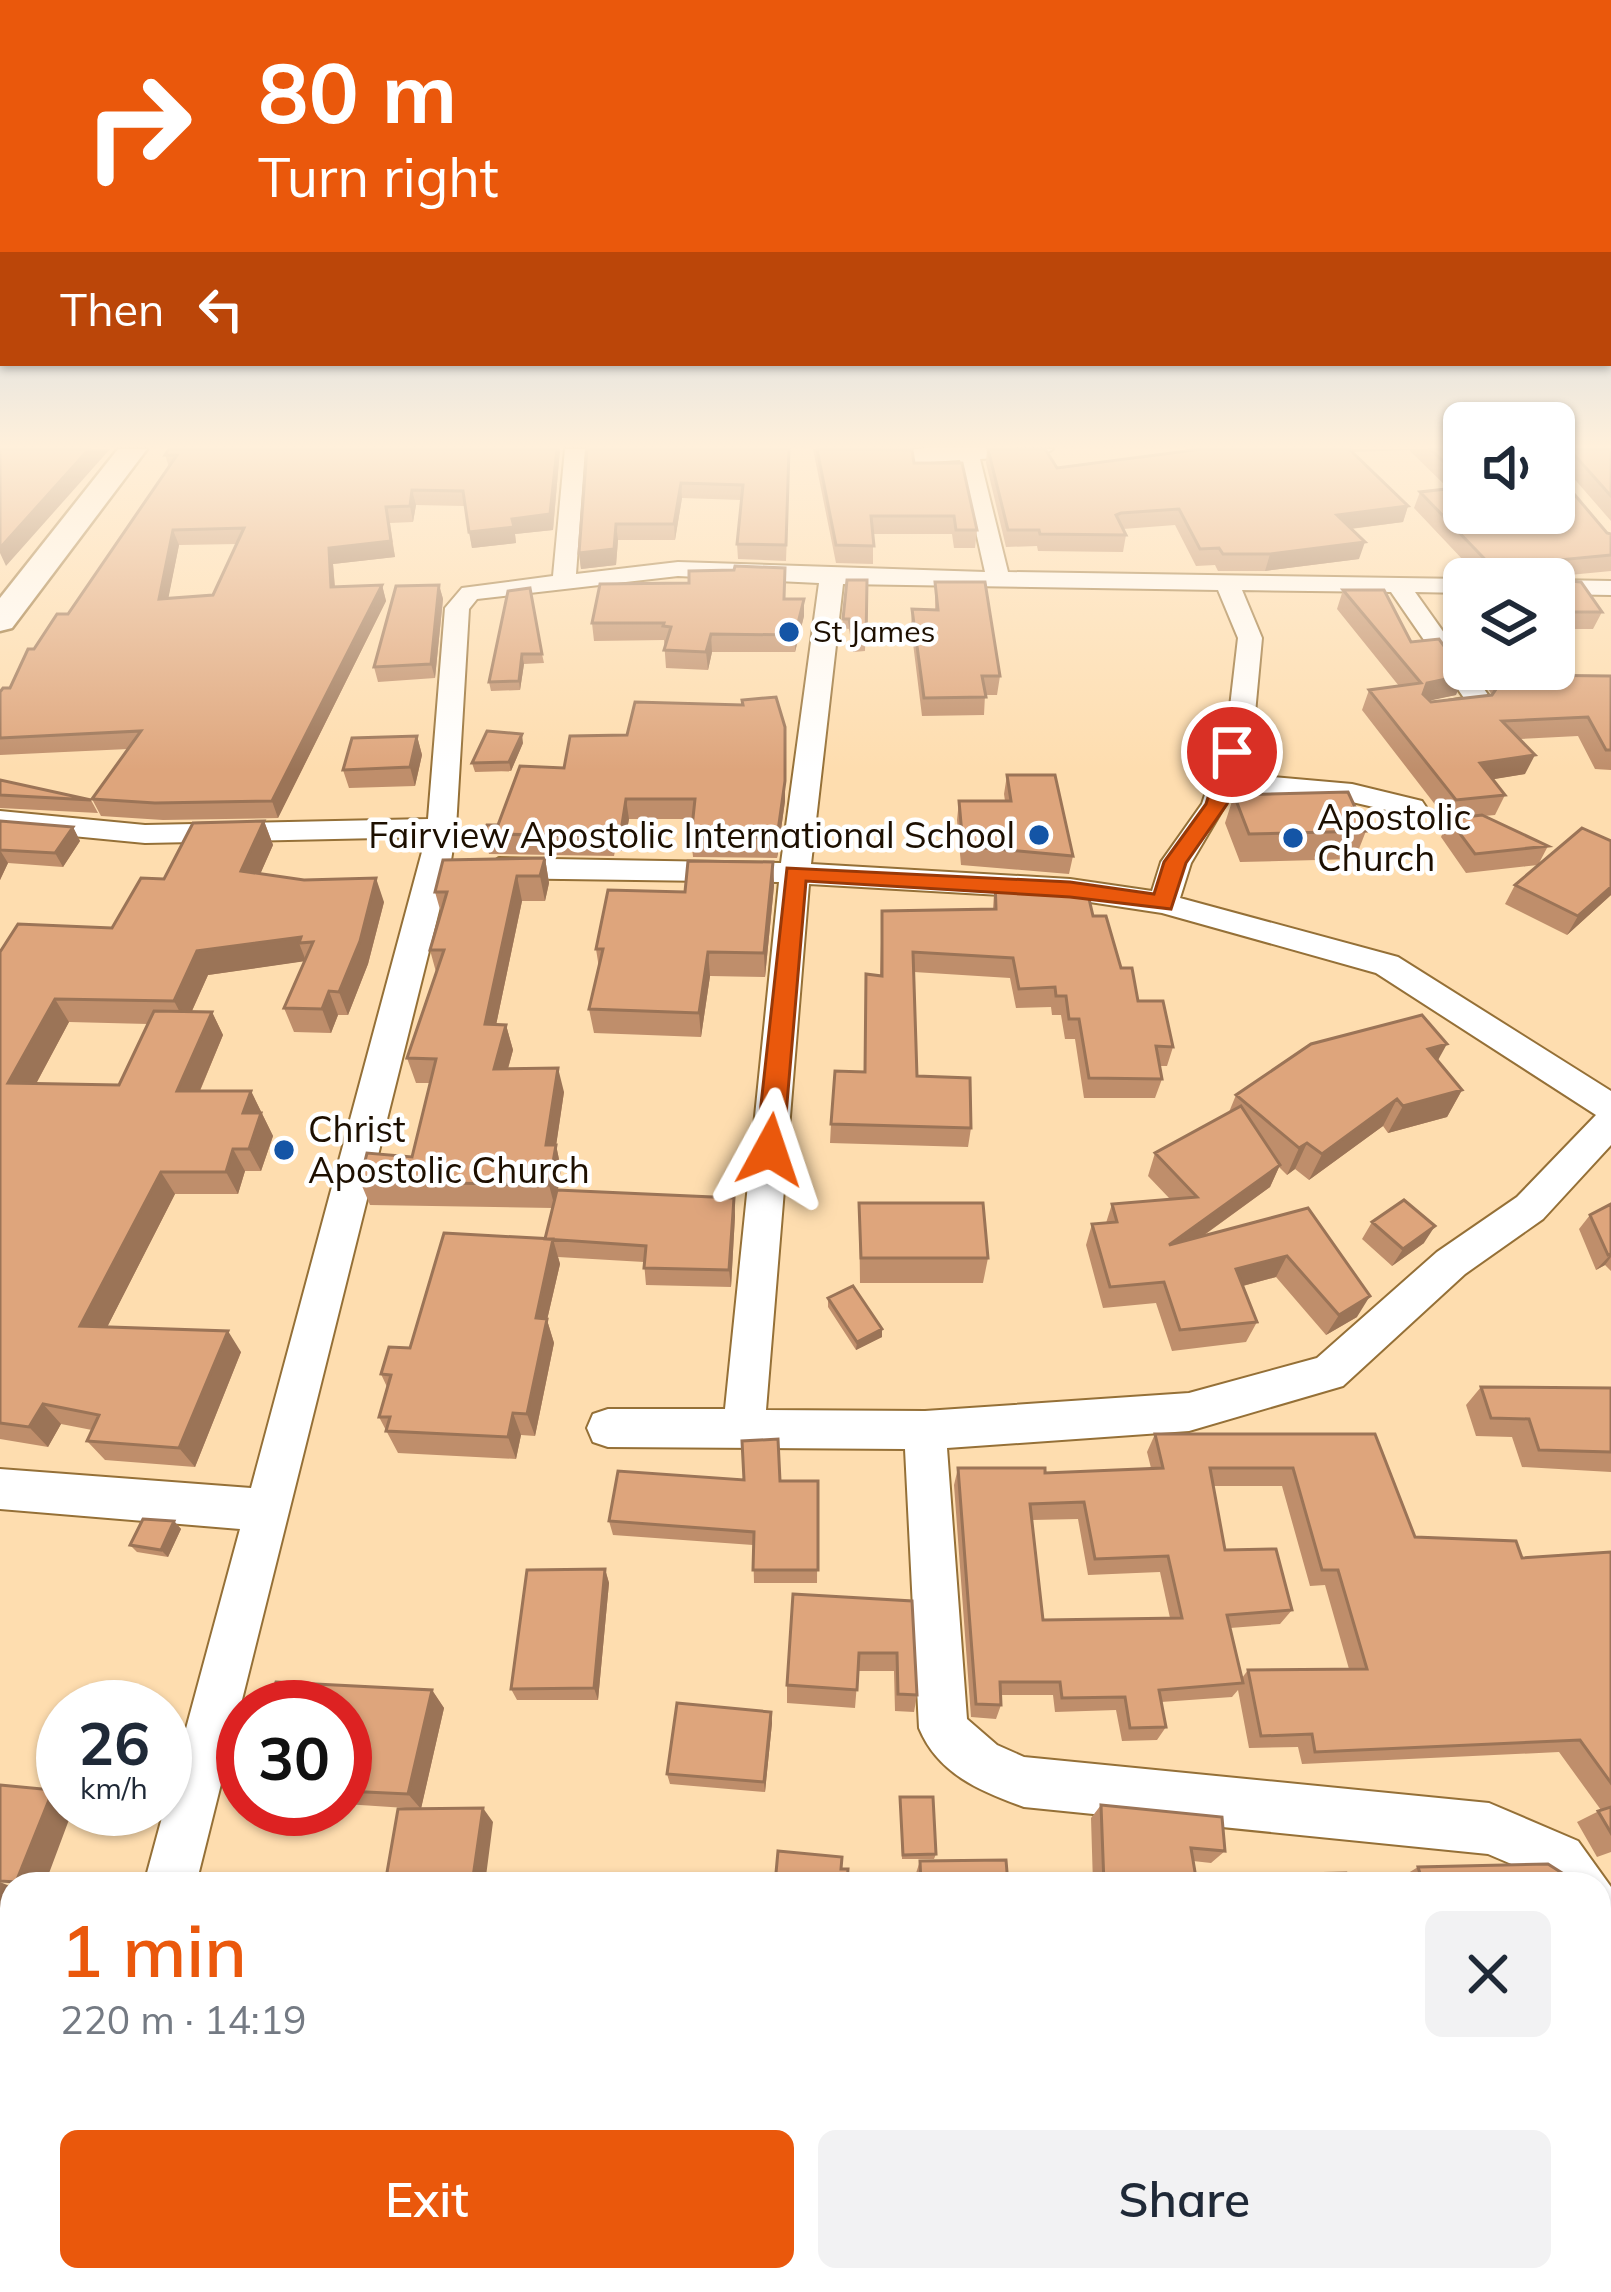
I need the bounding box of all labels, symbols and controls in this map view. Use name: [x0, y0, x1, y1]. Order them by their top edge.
text: 80 m: [258, 39, 457, 144]
icon: right: [60, 48, 216, 204]
text: Turn right: [258, 143, 499, 211]
icon: left: [188, 276, 254, 342]
text: Then: [60, 281, 164, 337]
map controls: [1443, 402, 1575, 690]
button: sound: [1443, 402, 1575, 534]
button: layers: [1443, 558, 1575, 690]
place label: St James: [813, 612, 935, 650]
marker: St James: [776, 619, 802, 645]
pin: [1181, 701, 1283, 803]
icon: arrive: [1199, 719, 1265, 785]
place label: Apostolic Church: [1317, 794, 1471, 880]
place label: Fairview Apostolic International School: [368, 812, 1015, 857]
marker: Fairview Apostolic International School: [1026, 822, 1052, 848]
marker: Apostolic Church: [1280, 825, 1306, 851]
position arrow: [707, 1087, 833, 1213]
place label: Christ Apostolic Church: [308, 1106, 590, 1192]
marker: Christ Apostolic Church: [271, 1137, 297, 1163]
speed limit sign: 30: [216, 1680, 372, 1836]
text: 26: [78, 1705, 150, 1780]
text: km/h: [80, 1769, 148, 1807]
text: 1 min: [60, 1905, 247, 1995]
button: close: [1425, 1911, 1551, 2037]
text: 220 m · 14:19: [60, 1995, 306, 2044]
button: Exit: [60, 2130, 794, 2268]
button: Share: [818, 2130, 1551, 2268]

